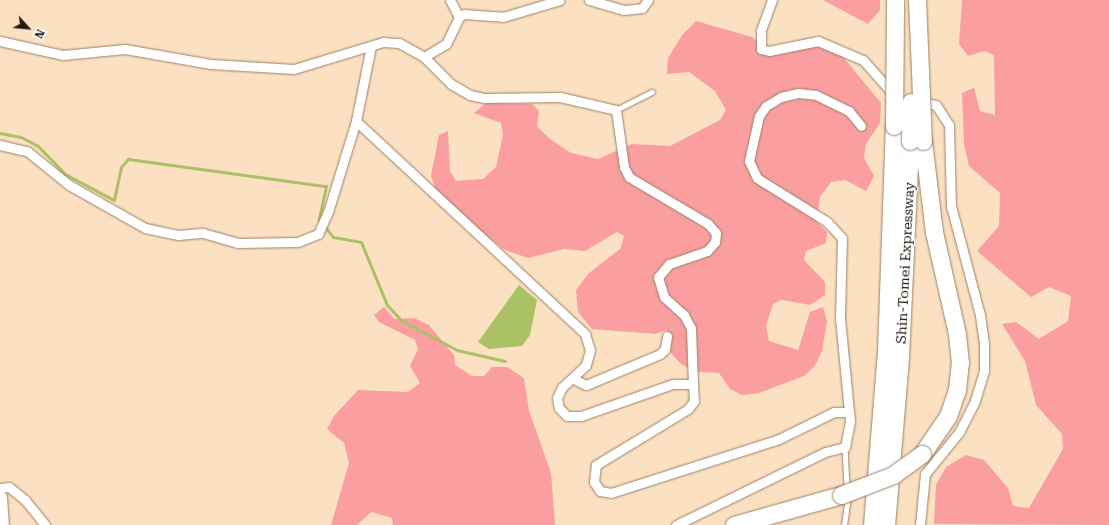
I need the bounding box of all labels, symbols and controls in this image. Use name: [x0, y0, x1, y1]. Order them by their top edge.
north arrow: [8, 8, 48, 48]
text: N: [31, 27, 47, 40]
street label: Shin-Tomei Expressway: [892, 182, 918, 344]

